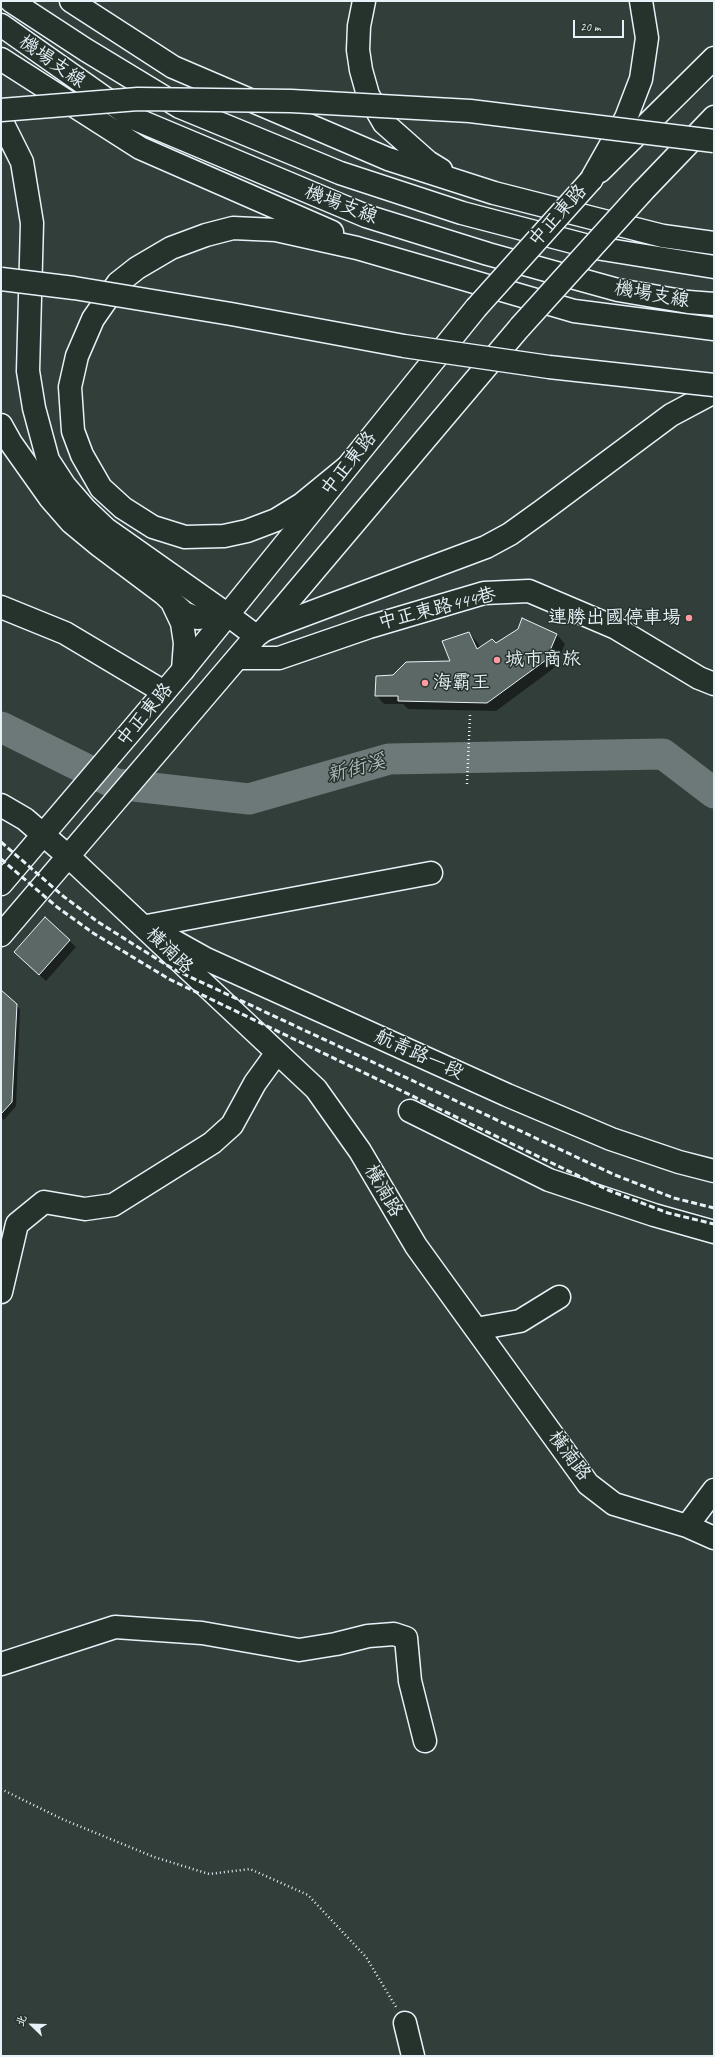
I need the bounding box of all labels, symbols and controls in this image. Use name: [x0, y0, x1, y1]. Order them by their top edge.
scale bar: [575, 12, 626, 38]
text: 20 m: [580, 19, 600, 35]
street label: 機場支線: [14, 31, 90, 93]
street label: 中正東路: [524, 180, 592, 252]
street label: 機場支線: [301, 181, 381, 229]
street label: 機場支線: [613, 277, 691, 313]
street label: 中正東路: [316, 427, 382, 501]
street label: 中正東路444巷: [376, 583, 498, 635]
place label: 連勝出國停車場: [548, 607, 681, 629]
marker: 連勝出國停車場: [684, 613, 694, 623]
place label: 城市商旅: [505, 649, 581, 671]
marker: 城市商旅: [492, 655, 502, 665]
place label: 海霸王: [433, 672, 490, 694]
marker: 海霸王: [420, 678, 430, 688]
street label: 中正東路: [112, 679, 178, 751]
water label: 新街溪: [324, 750, 388, 788]
street label: 橫湳路: [141, 923, 197, 979]
street label: 航青路一段: [371, 1025, 467, 1085]
street label: 橫湳路: [359, 1161, 407, 1221]
street label: 橫湳路: [543, 1426, 595, 1486]
north arrow: [12, 2005, 52, 2045]
text: 北: [12, 2013, 30, 2028]

